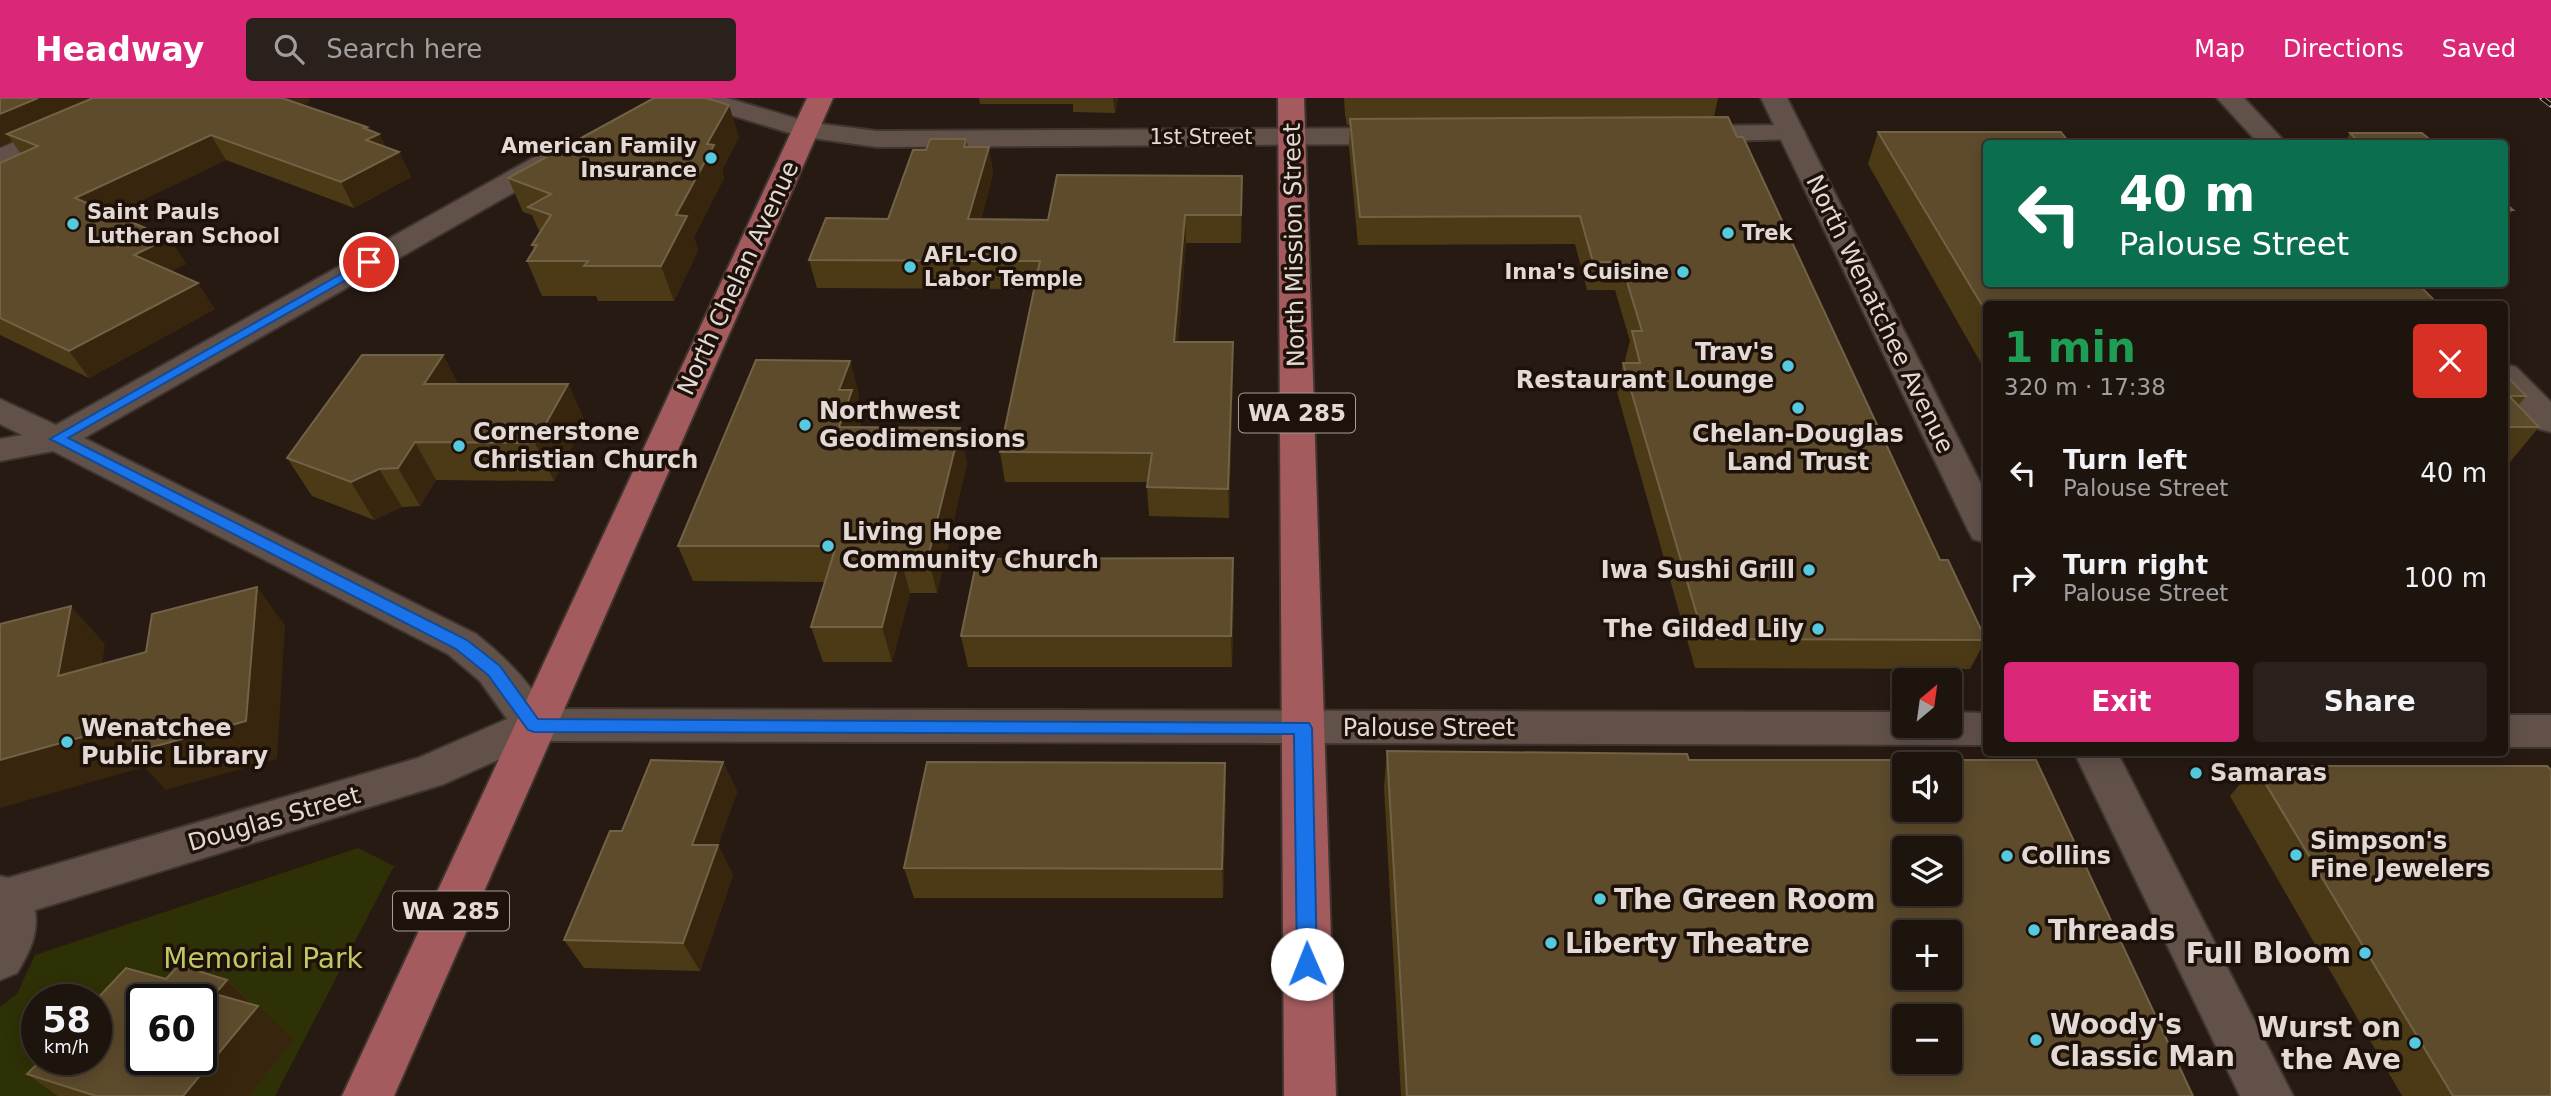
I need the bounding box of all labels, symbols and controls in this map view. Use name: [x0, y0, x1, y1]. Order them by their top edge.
search box: [246, 18, 736, 81]
text: Headway: [35, 30, 204, 69]
icon: search: [270, 30, 308, 68]
text: Search here: [326, 34, 482, 64]
text: Map: [2194, 35, 2245, 63]
text: Directions: [2283, 35, 2404, 63]
text: Saved: [2442, 35, 2516, 63]
street label: North Mission Street: [1278, 123, 1310, 367]
street label: 1st Street: [1149, 125, 1253, 149]
place label: American Family Insurance: [501, 134, 697, 182]
marker: American Family Insurance: [703, 150, 719, 166]
street label: North Chelan Avenue: [671, 157, 805, 399]
text: 40 m: [2119, 166, 2255, 223]
icon: left: [2004, 168, 2095, 259]
street label: North Wenatchee Avenue: [1800, 170, 1960, 458]
place label: Saint Pauls Lutheran School: [87, 200, 280, 248]
marker: Saint Pauls Lutheran School: [65, 216, 81, 232]
place label: Trek: [1742, 221, 1794, 245]
marker: Trek: [1720, 225, 1736, 241]
text: Palouse Street: [2119, 225, 2349, 263]
pin: [339, 232, 399, 292]
icon: arrive: [350, 243, 388, 281]
place label: AFL-CIO Labor Temple: [924, 243, 1083, 291]
marker: AFL-CIO Labor Temple: [902, 259, 918, 275]
place label: Inna's Cuisine: [1504, 260, 1669, 284]
marker: Inna's Cuisine: [1675, 264, 1691, 280]
text: 1 min: [2004, 323, 2136, 372]
button: close: [2413, 324, 2487, 398]
place label: Trav's Restaurant Lounge: [1516, 338, 1774, 394]
marker: Trav's Restaurant Lounge: [1780, 358, 1796, 374]
text: 320 m · 17:38: [2004, 374, 2166, 400]
road number: WA 285: [1239, 394, 1355, 432]
place label: Northwest Geodimensions: [819, 397, 1026, 453]
marker: Chelan-Douglas Land Trust: [1790, 400, 1806, 416]
marker: Northwest Geodimensions: [797, 417, 813, 433]
place label: Cornerstone Christian Church: [473, 418, 698, 474]
place label: Chelan-Douglas Land Trust: [1692, 420, 1904, 476]
marker: Cornerstone Christian Church: [451, 438, 467, 454]
text: Turn left: [2063, 445, 2187, 475]
icon: left: [2004, 454, 2042, 492]
text: 40 m: [2420, 458, 2487, 488]
text: Palouse Street: [2063, 475, 2228, 501]
place label: Living Hope Community Church: [842, 518, 1099, 574]
marker: Living Hope Community Church: [820, 538, 836, 554]
text: Turn right: [2063, 550, 2208, 580]
place label: Iwa Sushi Grill: [1601, 556, 1795, 584]
icon: right: [2004, 559, 2042, 597]
marker: Iwa Sushi Grill: [1801, 562, 1817, 578]
text: 100 m: [2404, 563, 2487, 593]
text: Palouse Street: [2063, 580, 2228, 606]
place label: The Gilded Lily: [1603, 615, 1804, 643]
marker: The Gilded Lily: [1810, 621, 1826, 637]
button: Exit: [2004, 662, 2239, 742]
button: Share: [2253, 662, 2487, 742]
north arrow: [1892, 668, 1962, 738]
map controls: [1892, 668, 1962, 1074]
place label: Wenatchee Public Library: [81, 714, 268, 770]
street label: Palouse Street: [1343, 714, 1515, 742]
marker: Wenatchee Public Library: [59, 734, 75, 750]
button: sound: [1892, 752, 1962, 822]
place label: Samaras: [2210, 759, 2327, 787]
marker: Samaras: [2188, 765, 2204, 781]
street label: Douglas Street: [185, 781, 363, 857]
place label: Simpson's Fine Jewelers: [2310, 827, 2491, 883]
button: layers: [1892, 836, 1962, 906]
place label: Collins: [2021, 842, 2111, 870]
marker: Simpson's Fine Jewelers: [2288, 847, 2304, 863]
marker: Collins: [1999, 848, 2015, 864]
place label: The Green Room: [1614, 883, 1875, 916]
road number: WA 285: [393, 891, 509, 930]
marker: The Green Room: [1592, 891, 1608, 907]
place label: Threads: [2048, 914, 2175, 947]
button: +: [1892, 920, 1962, 990]
marker: Threads: [2026, 922, 2042, 938]
position arrow: [1270, 927, 1344, 1001]
place label: Liberty Theatre: [1565, 927, 1810, 960]
marker: Liberty Theatre: [1543, 935, 1559, 951]
place label: Full Bloom: [2186, 937, 2351, 970]
park label: Memorial Park: [163, 942, 363, 975]
marker: Full Bloom: [2357, 945, 2373, 961]
speed limit sign: 60: [126, 984, 217, 1075]
text: 58: [42, 1000, 91, 1040]
button: −: [1892, 1004, 1962, 1074]
place label: Woody's Classic Man: [2050, 1008, 2235, 1073]
place label: Wurst on the Ave: [2257, 1011, 2401, 1076]
marker: Woody's Classic Man: [2028, 1032, 2044, 1048]
marker: Wurst on the Ave: [2407, 1035, 2423, 1051]
text: km/h: [44, 1036, 89, 1057]

